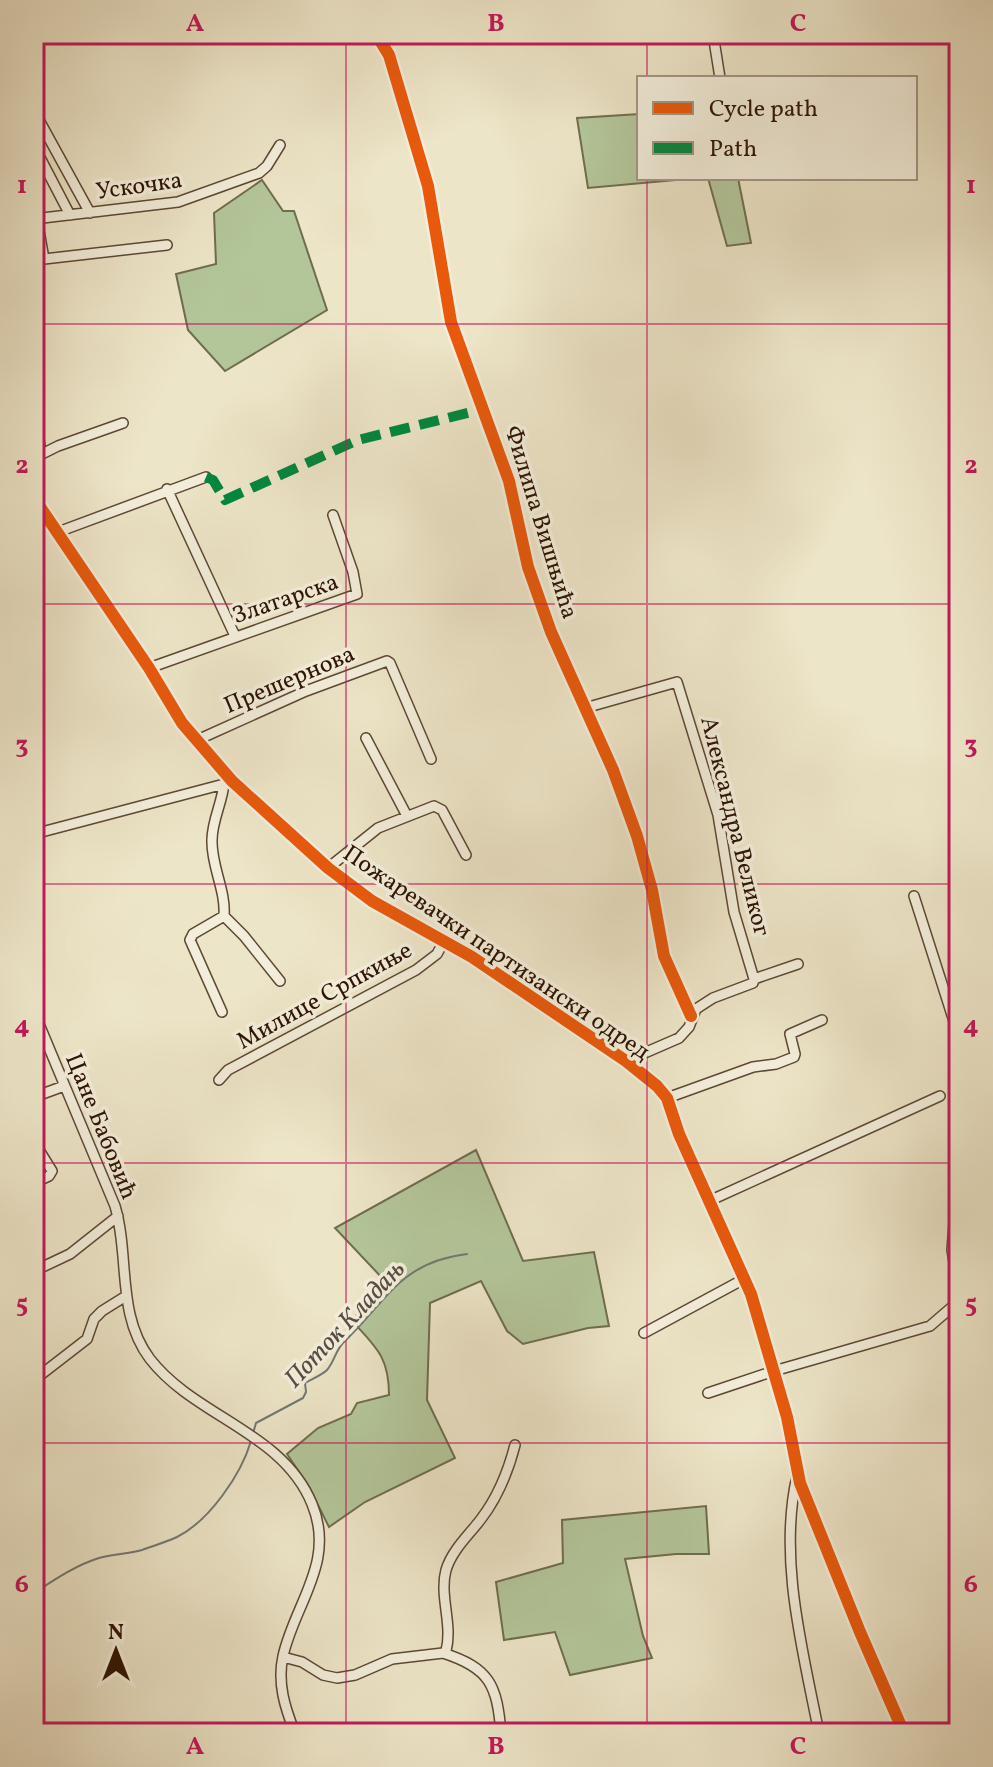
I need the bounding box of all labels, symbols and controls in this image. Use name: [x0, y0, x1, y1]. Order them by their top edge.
text: A: [186, 6, 205, 42]
text: B: [487, 6, 505, 42]
text: C: [790, 6, 806, 42]
legend: [637, 76, 917, 180]
text: Cycle path: [709, 93, 818, 127]
text: Path: [709, 133, 757, 167]
street label: Ускочка: [94, 164, 185, 210]
text: 1: [17, 168, 27, 204]
text: 1: [966, 168, 976, 204]
street label: Филипа Вишњића: [494, 422, 586, 624]
text: 2: [15, 448, 29, 484]
text: 2: [964, 448, 978, 484]
street label: Златарска: [228, 566, 343, 634]
street label: Прешернова: [219, 638, 361, 724]
street label: Александра Великог: [690, 713, 778, 940]
text: 3: [15, 728, 29, 764]
text: 3: [964, 728, 978, 764]
street label: Пожаревачки партизански одред: [335, 838, 657, 1070]
street label: Милице Српкиње: [231, 934, 419, 1059]
text: 4: [14, 1008, 30, 1044]
text: 4: [963, 1008, 979, 1044]
street label: Цане Бабовић: [55, 1049, 145, 1205]
water label: Поток Кладањ: [277, 1252, 414, 1396]
text: 5: [16, 1287, 28, 1323]
text: 5: [965, 1287, 977, 1323]
text: 6: [15, 1567, 29, 1603]
text: 6: [964, 1567, 978, 1603]
north arrow: [76, 1611, 156, 1691]
text: N: [108, 1618, 124, 1649]
text: A: [186, 1729, 205, 1765]
text: B: [487, 1729, 505, 1765]
text: C: [790, 1729, 806, 1765]

